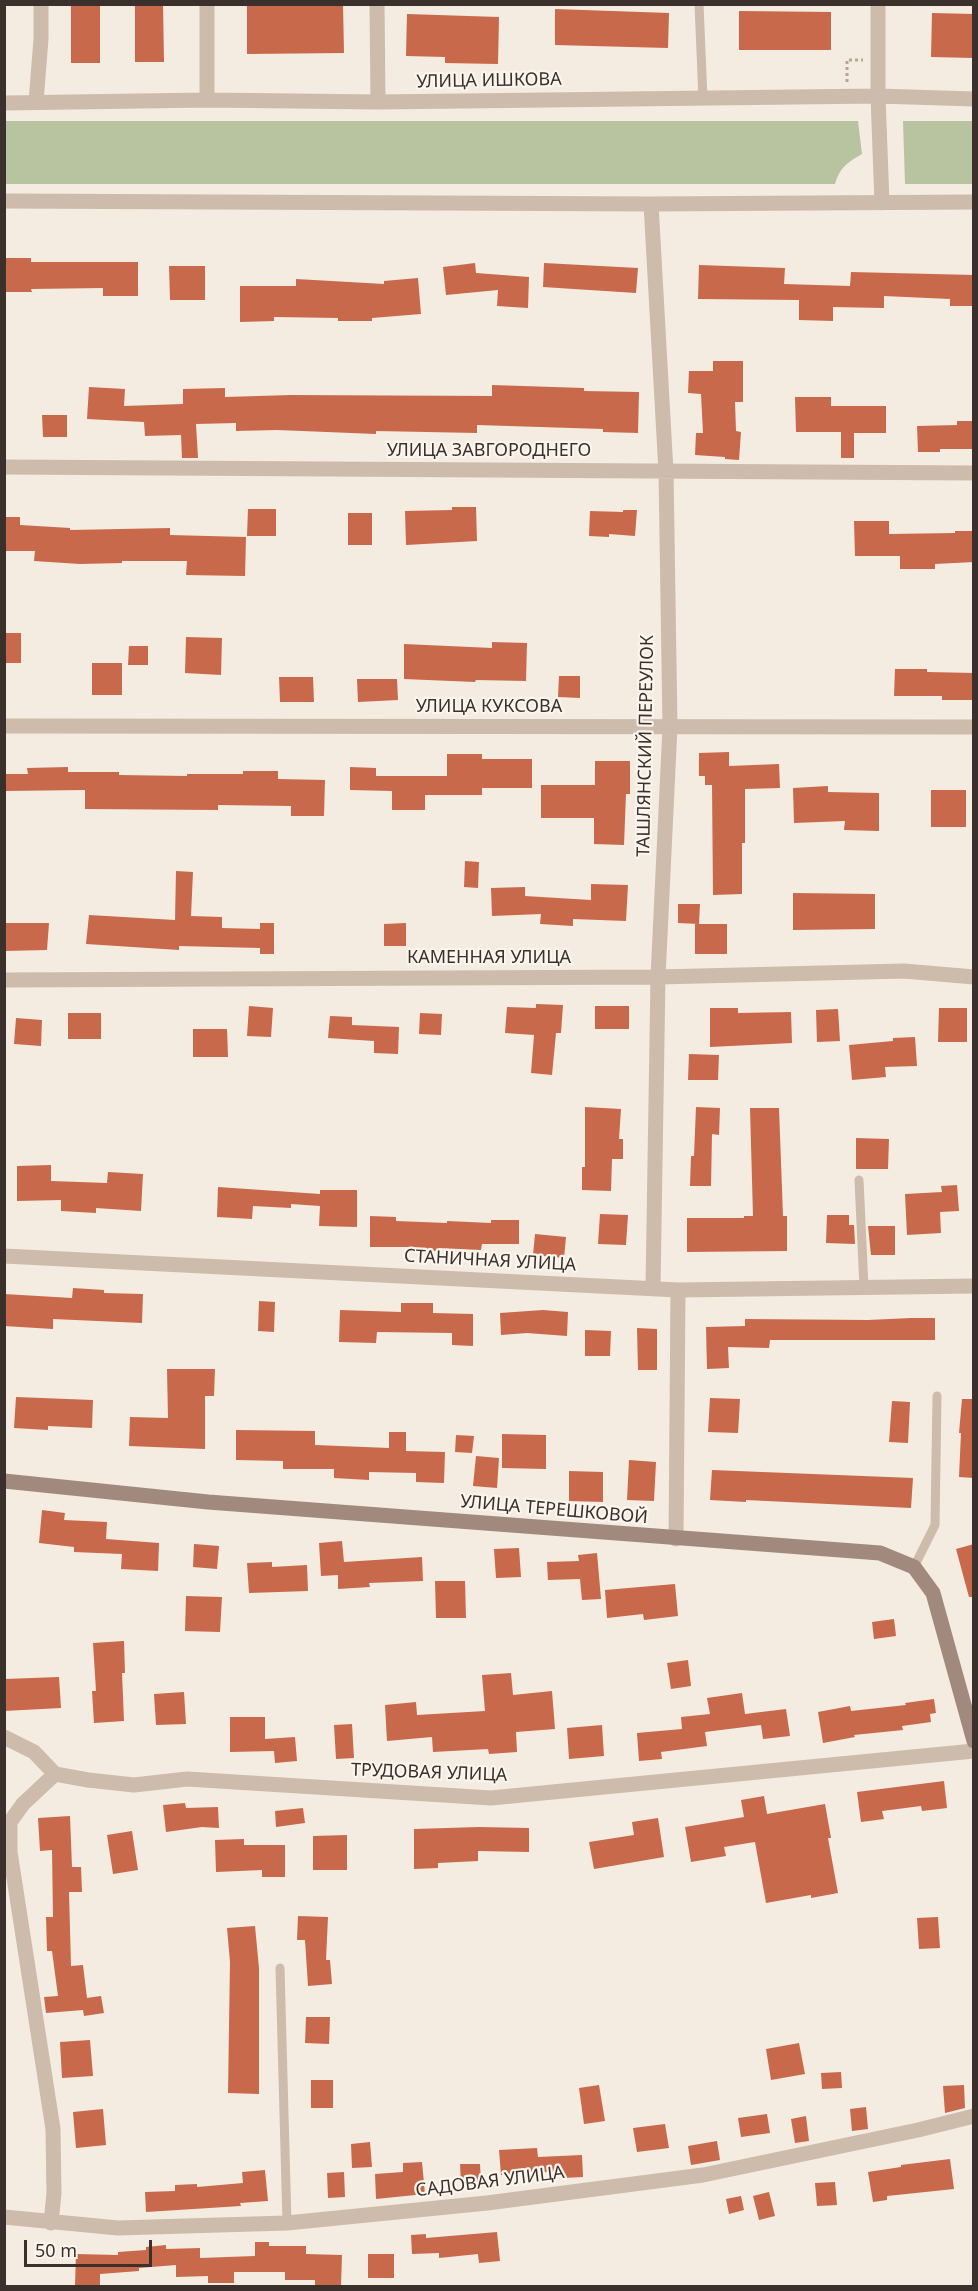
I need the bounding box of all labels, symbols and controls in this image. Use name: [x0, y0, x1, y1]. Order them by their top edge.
street label: УЛИЦА ИШКОВА: [416, 69, 562, 93]
street label: УЛИЦА ЗАВГОРОДНЕГО: [387, 440, 591, 462]
street label: ТАШЛЯНСКИЙ ПЕРЕУЛОК: [633, 635, 659, 857]
street label: УЛИЦА КУКСОВА: [416, 696, 562, 718]
street label: КАМЕННАЯ УЛИЦА: [407, 947, 571, 969]
street label: СТАНИЧНАЯ УЛИЦА: [403, 1246, 577, 1276]
street label: УЛИЦА ТЕРЕШКОВОЙ: [459, 1491, 649, 1529]
street label: ТРУДОВАЯ УЛИЦА: [350, 1759, 508, 1787]
street label: САДОВАЯ УЛИЦА: [414, 2162, 566, 2202]
scale bar: [27, 2228, 154, 2266]
text: 50 m: [35, 2238, 77, 2262]

